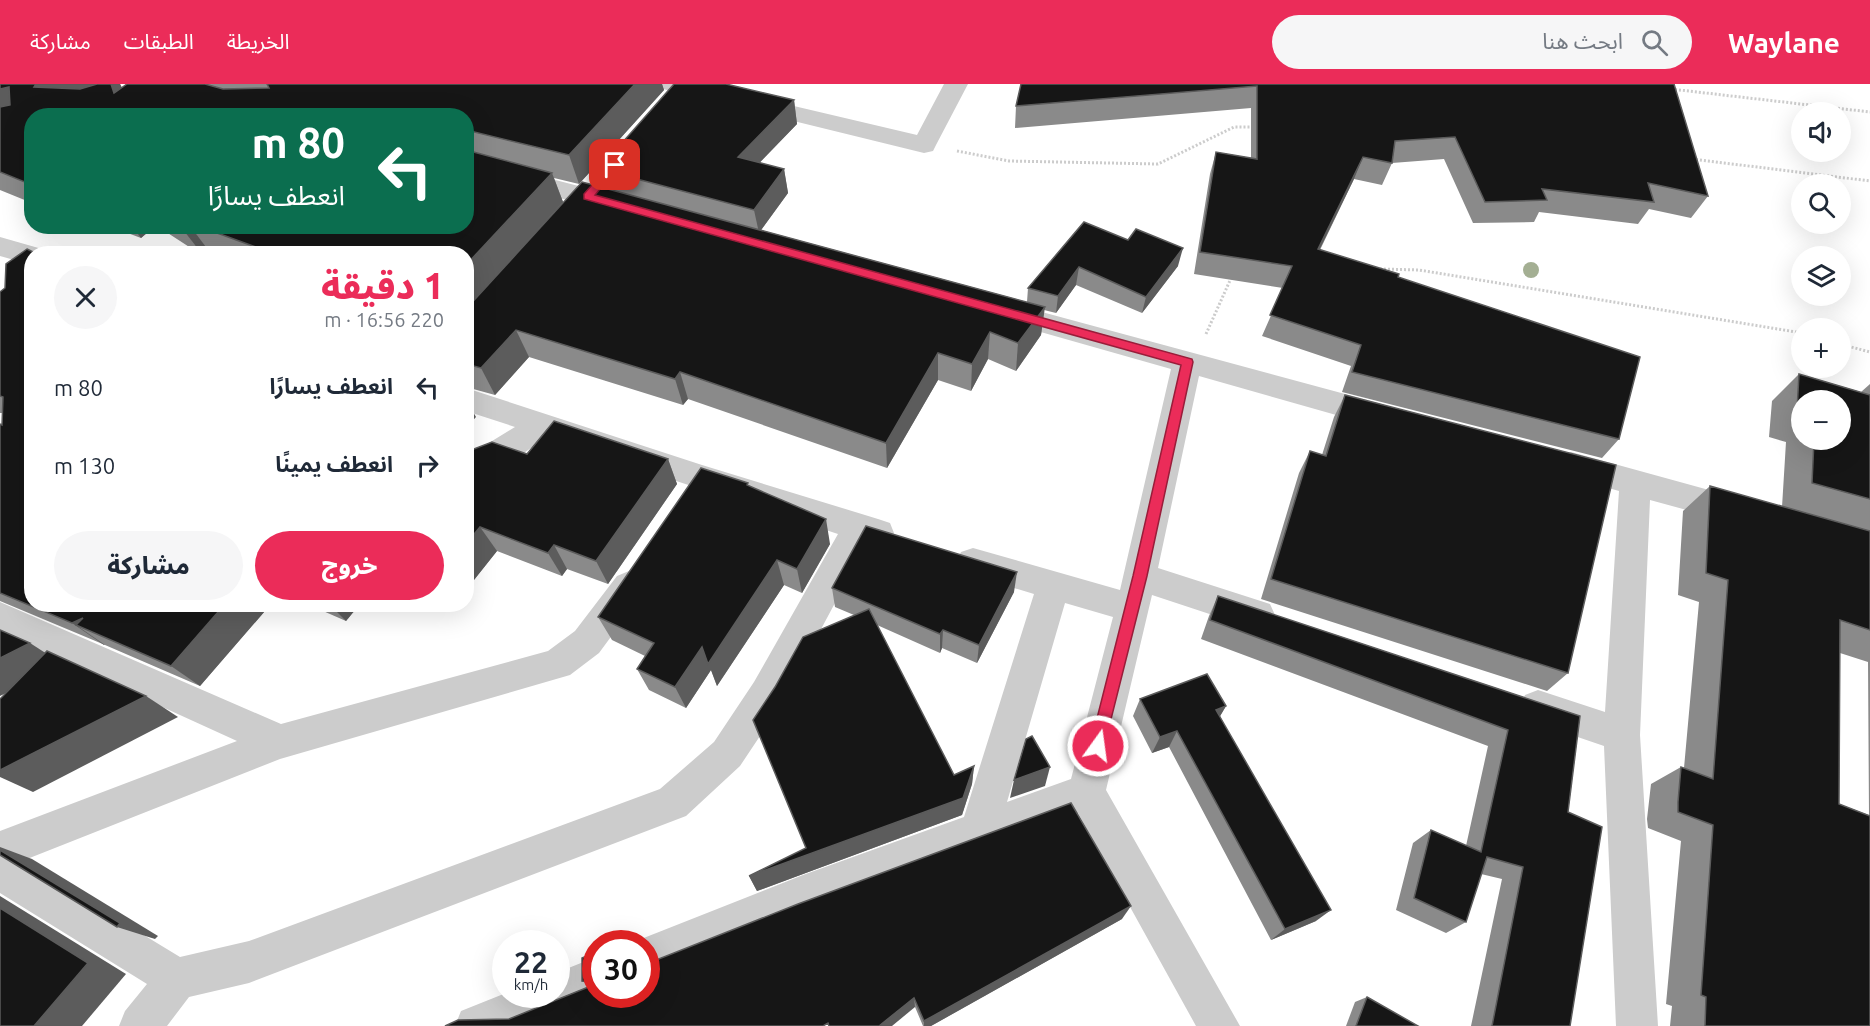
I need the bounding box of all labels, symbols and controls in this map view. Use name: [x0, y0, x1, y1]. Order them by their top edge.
search box: [1272, 15, 1692, 69]
icon: search: [1638, 26, 1671, 59]
text: Waylane: [1728, 27, 1840, 58]
text: ابحث هنا: [1542, 28, 1623, 53]
text: مشاركة: [30, 29, 91, 53]
text: الطبقات: [124, 29, 194, 53]
text: الخريطة: [227, 29, 290, 53]
map controls: [1791, 102, 1851, 450]
button: sound: [1791, 102, 1851, 162]
text: 80 m: [251, 119, 345, 166]
icon: left: [366, 132, 444, 210]
pin: [589, 139, 640, 190]
icon: arrive: [598, 148, 631, 181]
button: search: [1791, 174, 1851, 234]
text: انعطف يسارًا: [208, 180, 345, 210]
button: layers: [1791, 246, 1851, 306]
text: 1 دقيقة: [321, 265, 444, 306]
button: close: [54, 266, 117, 329]
text: 220 m · 16:56: [324, 308, 444, 331]
button: +: [1791, 318, 1851, 378]
icon: left: [411, 371, 444, 404]
text: انعطف يسارًا: [270, 373, 393, 398]
text: 80 m: [54, 375, 103, 400]
button: −: [1791, 390, 1851, 450]
icon: right: [411, 449, 444, 482]
text: انعطف يمينًا: [275, 451, 393, 476]
text: 130 m: [54, 453, 115, 478]
button: مشاركة: [54, 531, 243, 600]
button: خروج: [255, 531, 444, 600]
position arrow: [1066, 714, 1130, 778]
speed limit sign: 30: [582, 930, 660, 1008]
text: 22: [514, 945, 548, 979]
text: km/h: [514, 976, 548, 993]

